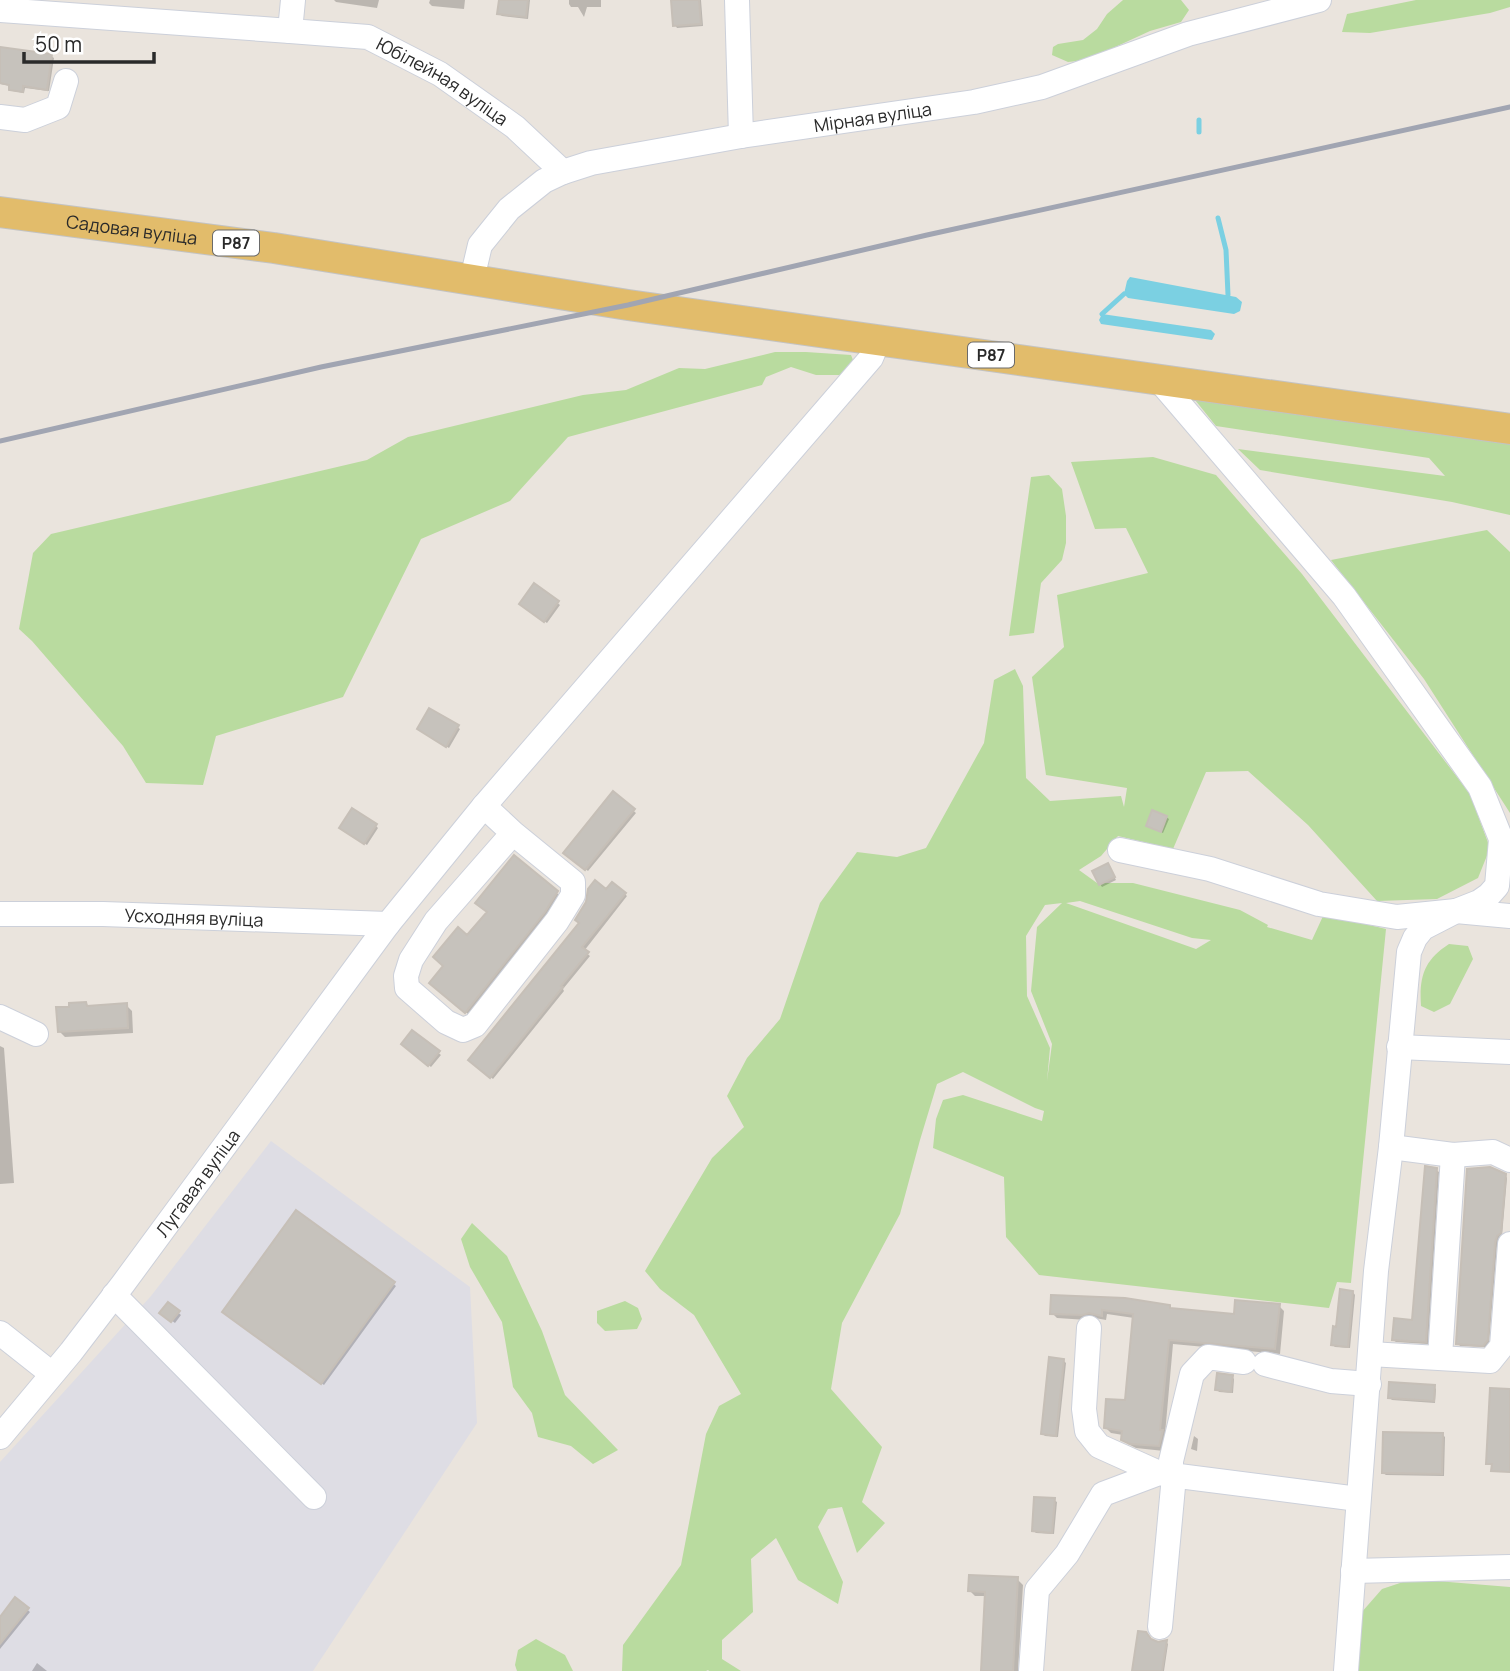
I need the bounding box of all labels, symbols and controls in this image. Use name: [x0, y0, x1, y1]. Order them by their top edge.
scale bar: [24, 21, 154, 65]
text: 50 m: [35, 30, 82, 58]
street label: Юбілейная вуліца: [372, 31, 513, 131]
street label: Мірная вуліца: [812, 96, 933, 137]
street label: Садовая вуліца: [65, 209, 199, 250]
road number: Р87: [213, 230, 259, 256]
road number: Р87: [968, 342, 1014, 368]
street label: Усходняя вуліца: [124, 903, 264, 932]
street label: Лугавая вуліца: [150, 1124, 245, 1241]

